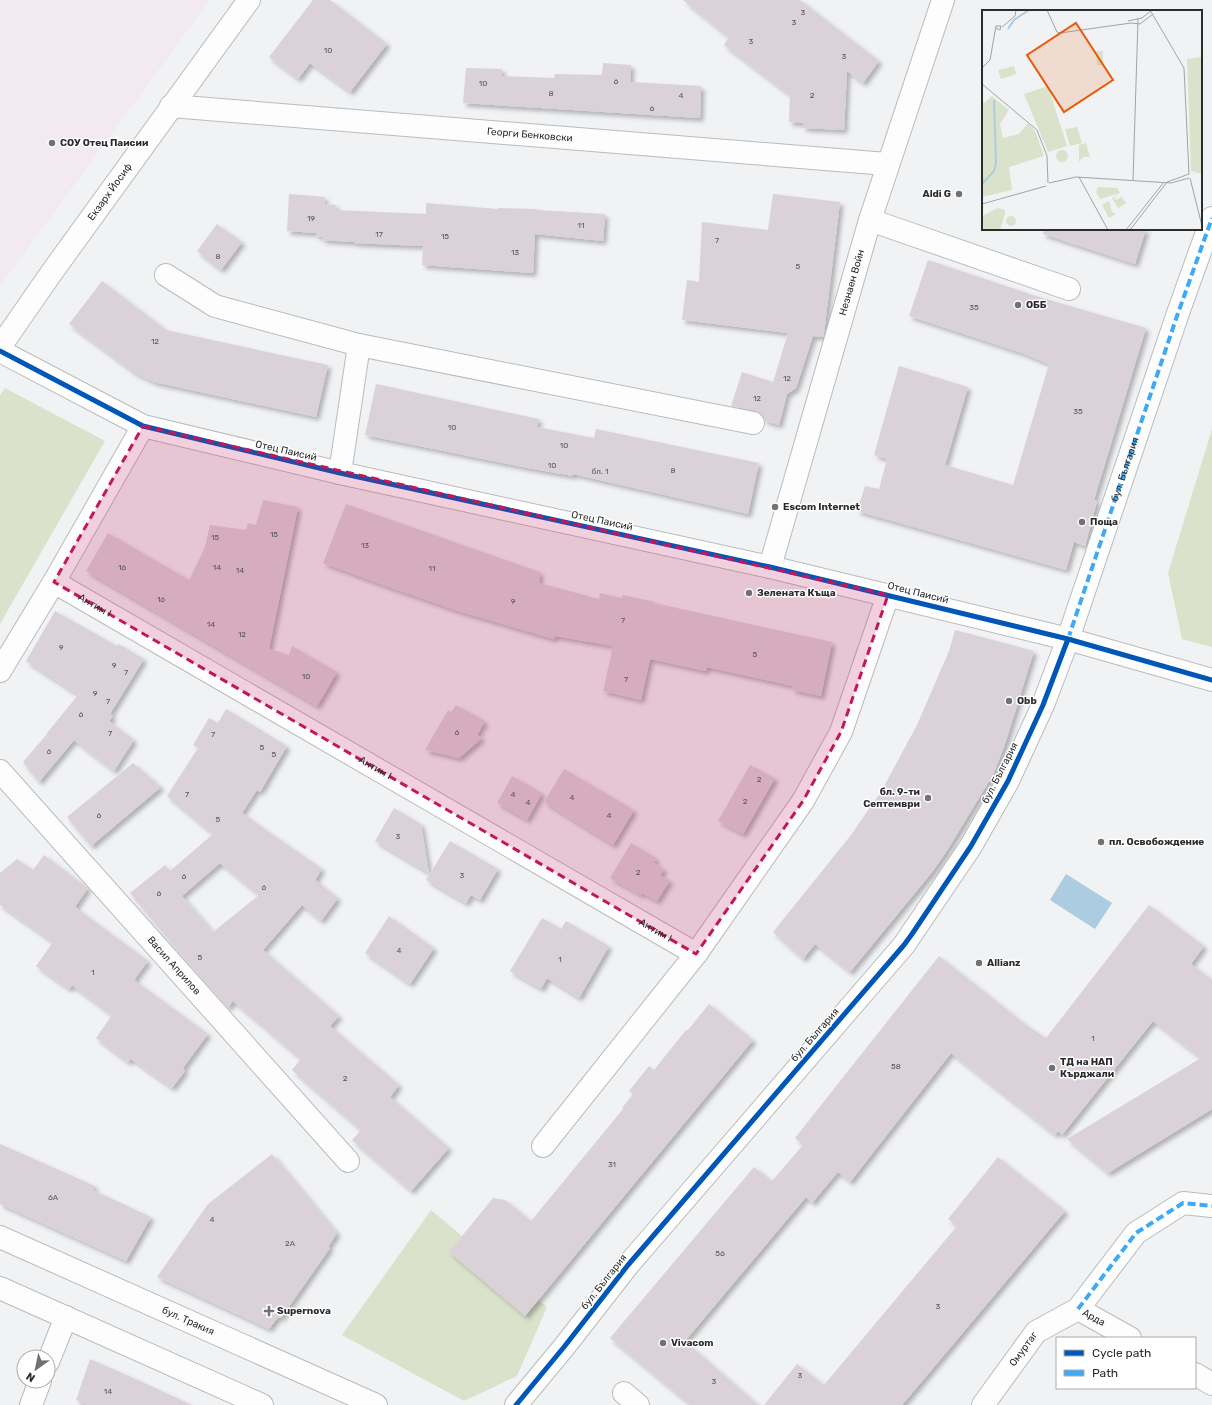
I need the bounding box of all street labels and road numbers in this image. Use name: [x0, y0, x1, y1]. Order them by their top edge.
street label: Георги Бенковски: [487, 126, 573, 145]
street label: Екзарх Йосиф: [85, 161, 135, 223]
street label: Незнаен Войн: [837, 248, 867, 317]
street label: бул. България: [1109, 436, 1142, 503]
street label: Отец Паисий: [254, 438, 318, 464]
street label: Отец Паисий: [570, 509, 634, 533]
street label: Отец Паисий: [886, 580, 950, 606]
street label: Антим I: [76, 591, 113, 620]
street label: бул. България: [979, 740, 1021, 806]
street label: Антим I: [356, 754, 394, 782]
street label: Антим I: [637, 916, 674, 945]
street label: Васил Априлов: [145, 934, 203, 998]
street label: бул. България: [788, 1006, 842, 1064]
street label: бул. България: [579, 1252, 629, 1312]
street label: бул. Тракия: [160, 1304, 216, 1338]
street label: Арда: [1080, 1307, 1107, 1329]
street label: Омуртаг: [1007, 1329, 1041, 1369]

